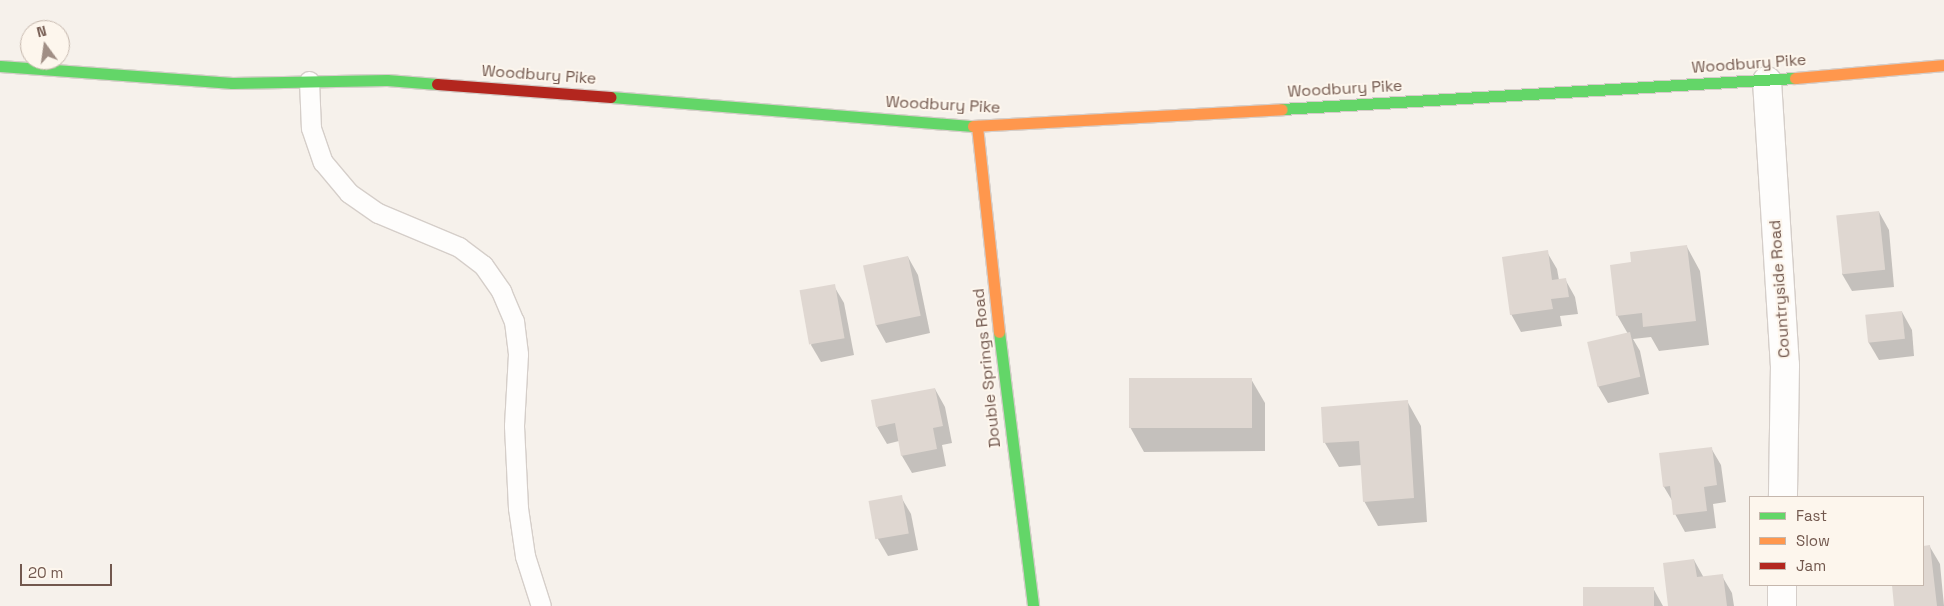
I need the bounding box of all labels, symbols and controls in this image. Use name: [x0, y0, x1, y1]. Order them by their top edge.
north arrow: [20, 20, 70, 70]
text: N: [35, 22, 48, 41]
street label: Woodbury Pike: [1691, 50, 1807, 78]
street label: Woodbury Pike: [481, 61, 597, 89]
street label: Woodbury Pike: [1287, 76, 1403, 102]
street label: Woodbury Pike: [885, 92, 1001, 118]
street label: Countryside Road: [1766, 219, 1794, 359]
street label: Double Springs Road: [969, 287, 1005, 449]
legend: [1749, 496, 1924, 586]
text: Fast: [1796, 506, 1827, 525]
text: Slow: [1796, 531, 1830, 550]
scale bar: [22, 554, 115, 586]
text: Jam: [1796, 556, 1826, 575]
text: 20 m: [28, 563, 63, 582]

